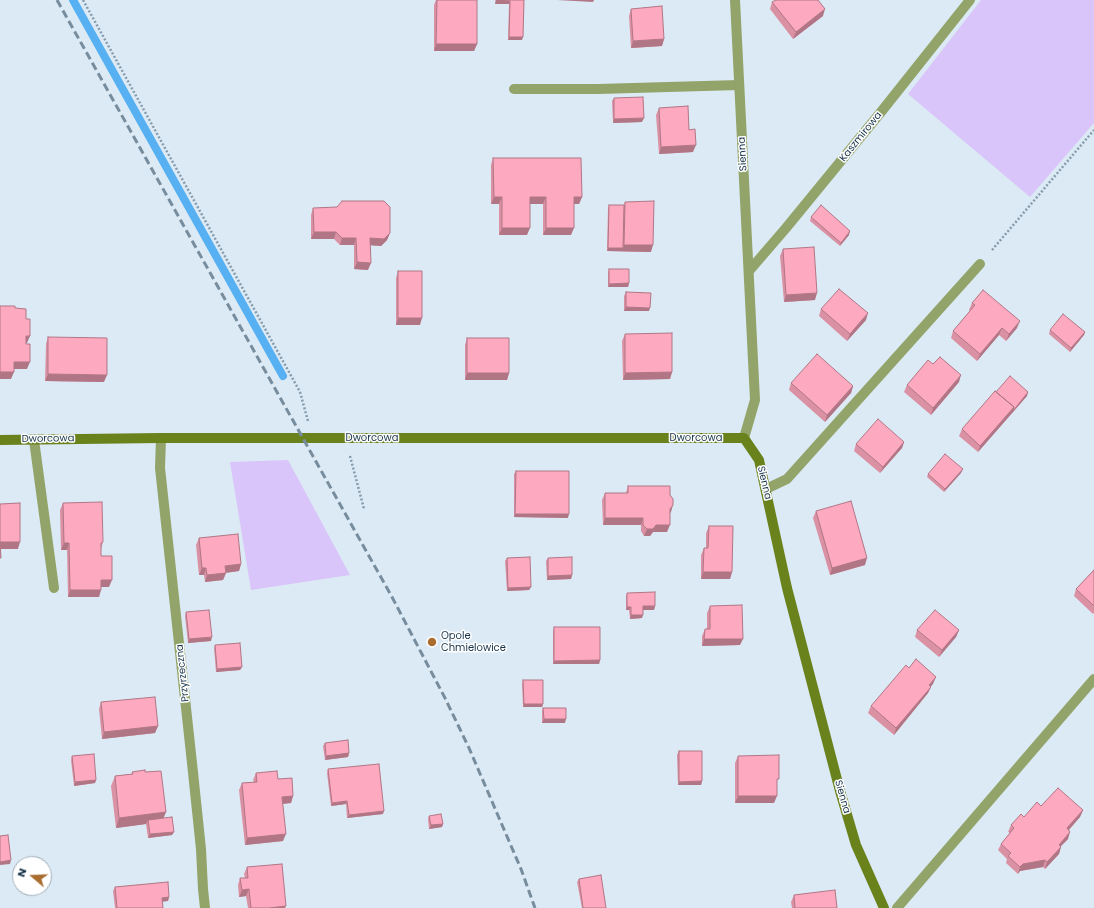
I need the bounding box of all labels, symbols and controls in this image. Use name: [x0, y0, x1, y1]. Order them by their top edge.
street label: Kaszmirowa: [837, 110, 885, 164]
street label: Sienna: [736, 137, 750, 171]
street label: Dworcowa: [346, 432, 398, 444]
street label: Dworcowa: [670, 432, 722, 444]
street label: Dworcowa: [21, 433, 75, 445]
street label: Sienna: [754, 465, 774, 501]
place label: Opole Chmielowice: [441, 630, 506, 654]
marker: Opole Chmielowice: [426, 636, 438, 648]
street label: Przyrzeczna: [174, 644, 192, 702]
street label: Sienna: [832, 779, 852, 815]
north arrow: [12, 856, 52, 896]
text: N: [13, 866, 31, 879]

